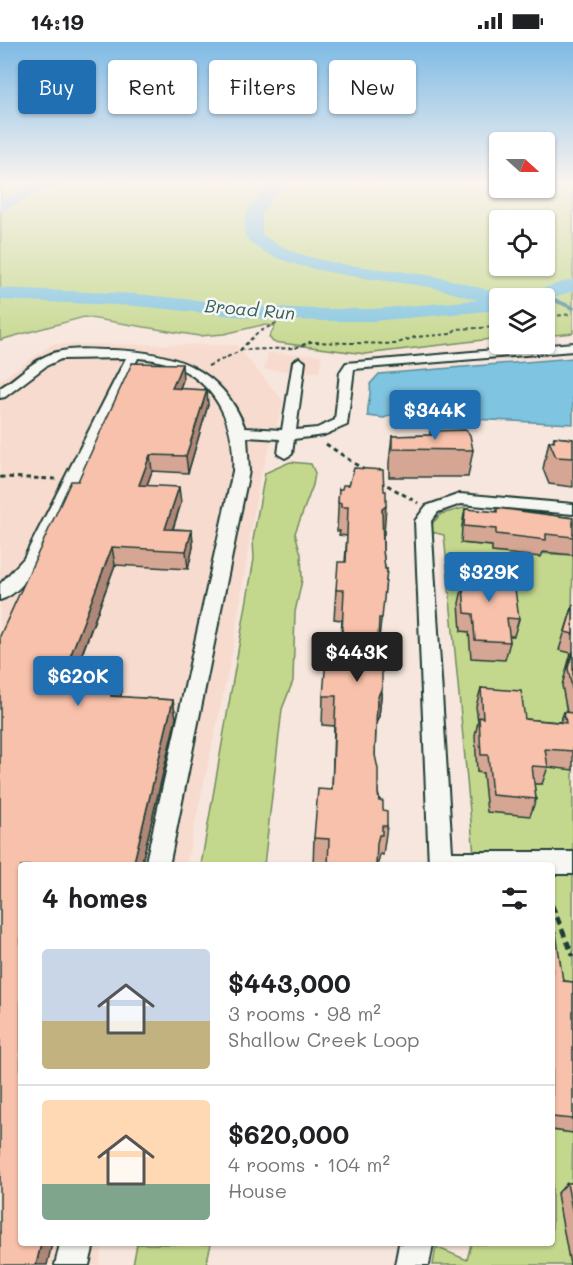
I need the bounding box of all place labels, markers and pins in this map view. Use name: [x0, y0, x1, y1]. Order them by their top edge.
pin: $344K: [393, 390, 477, 441]
pin: $329K: [447, 552, 531, 603]
pin: $443K: [315, 632, 399, 683]
pin: $620K: [36, 656, 120, 707]

